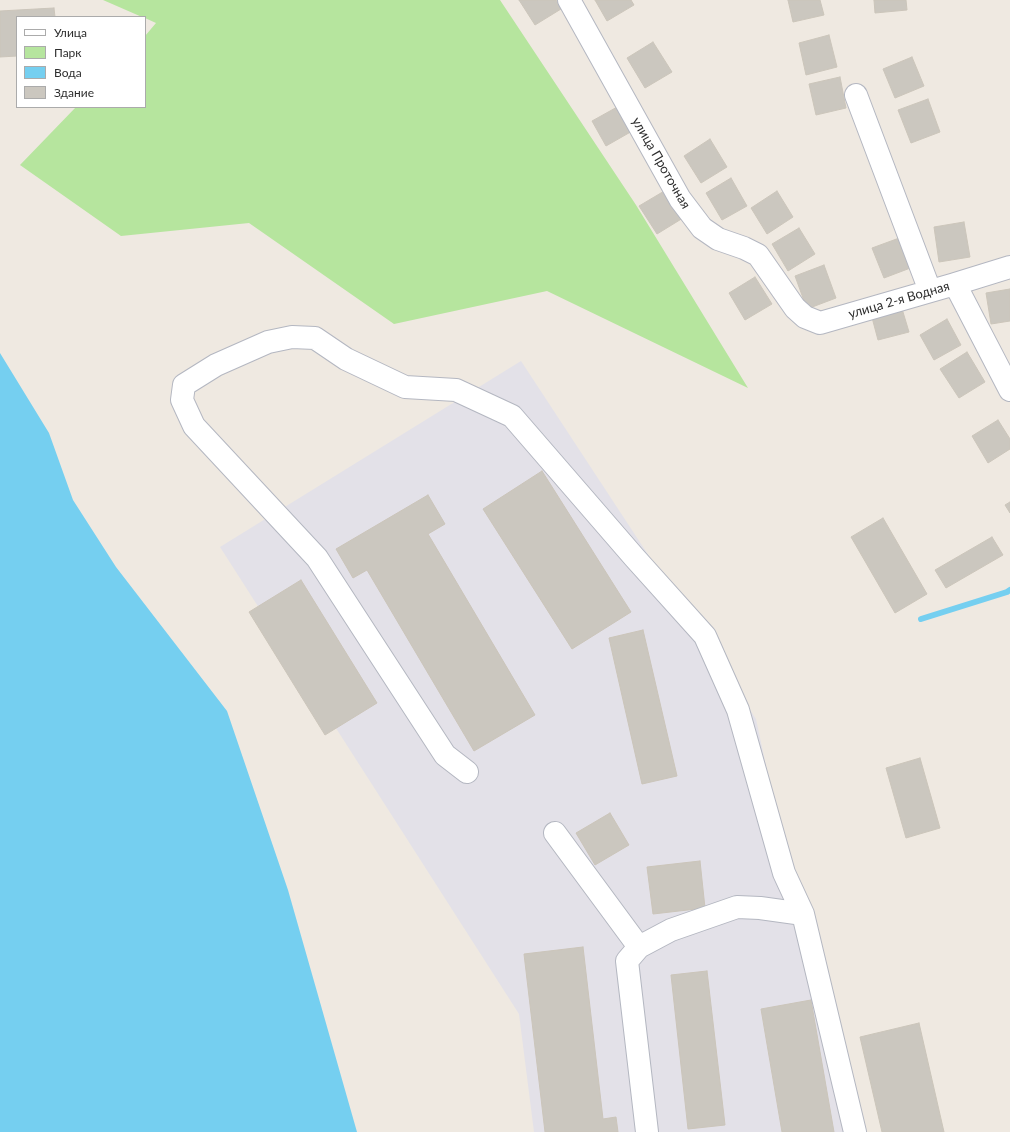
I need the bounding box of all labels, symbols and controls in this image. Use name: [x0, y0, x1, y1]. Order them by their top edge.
legend: [16, 16, 146, 108]
text: Улица: [54, 25, 87, 40]
text: Парк: [54, 45, 82, 60]
text: Вода: [54, 65, 82, 80]
text: Здание: [54, 85, 94, 100]
street label: улица Проточная: [628, 114, 694, 212]
street label: улица 2-я Водная: [847, 278, 951, 322]

